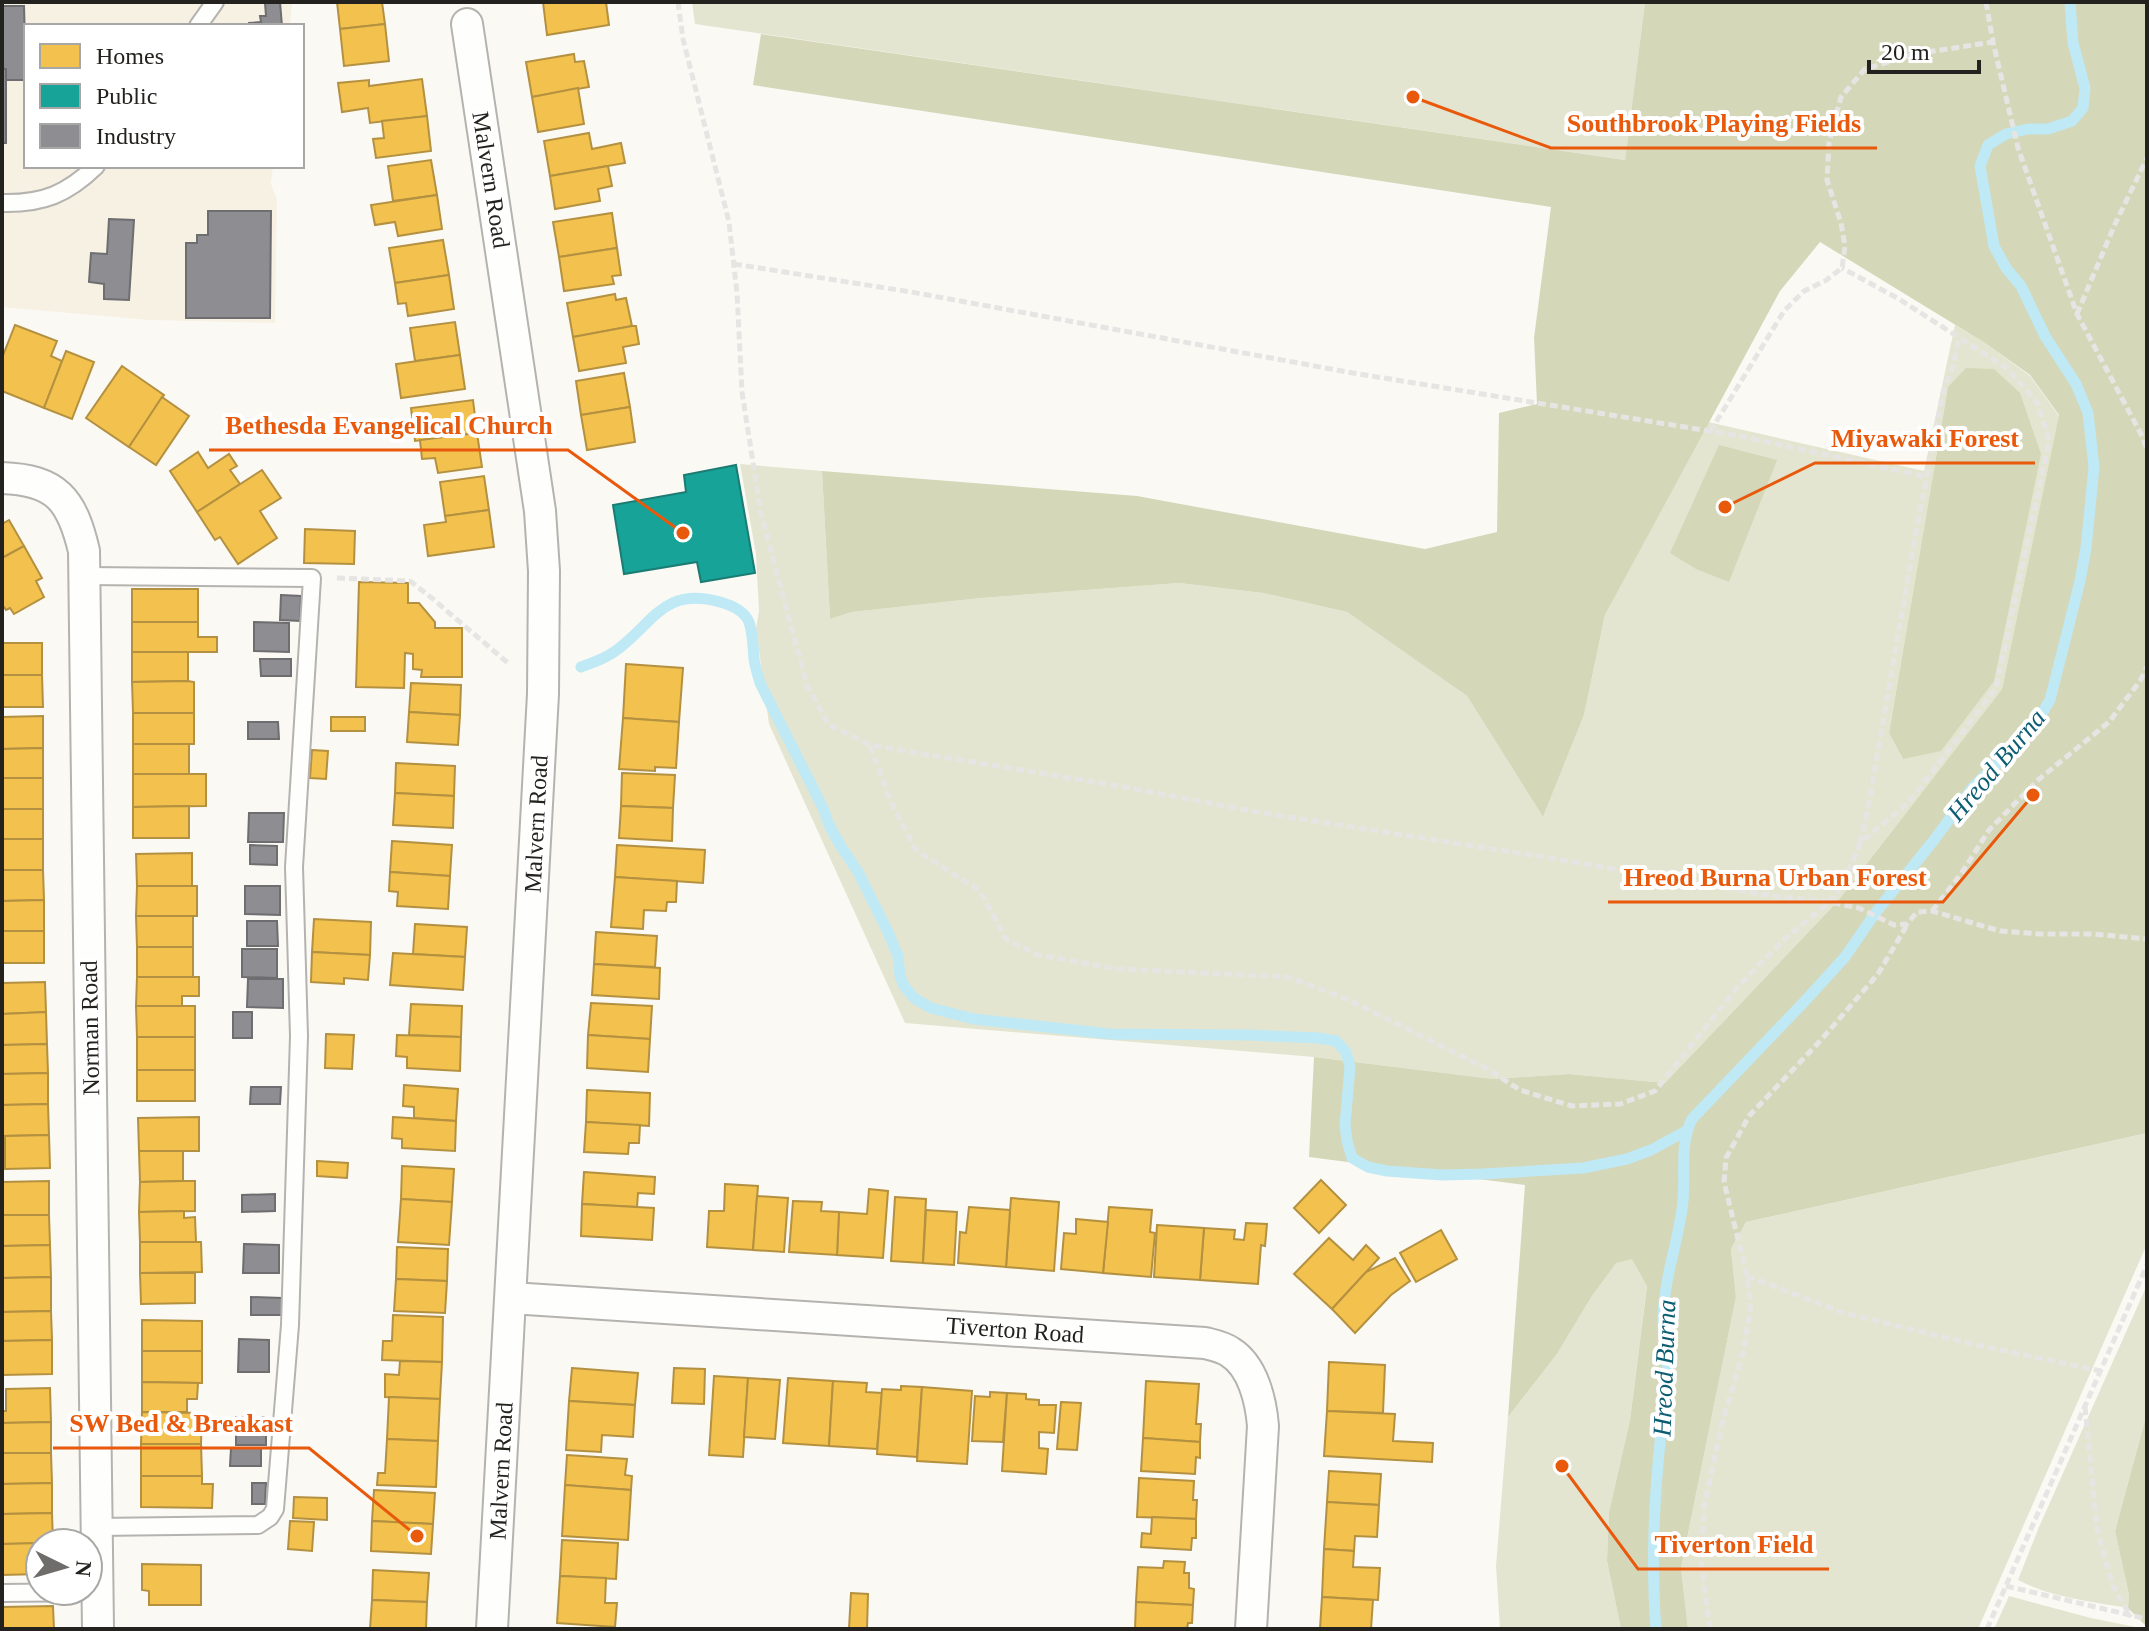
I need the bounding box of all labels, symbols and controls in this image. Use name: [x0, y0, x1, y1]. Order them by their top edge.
legend: [24, 24, 304, 168]
scale bar: [1869, 24, 1979, 74]
text: 20 m: [1881, 39, 1930, 65]
text: Homes: [96, 43, 164, 69]
text: Public: [96, 83, 157, 109]
callout: Southbrook Playing Fields: [1551, 98, 1877, 148]
text: Southbrook Playing Fields: [1567, 109, 1861, 138]
street label: Malvern Road: [467, 110, 515, 250]
text: Industry: [96, 123, 176, 149]
callout: Bethesda Evangelical Church: [209, 400, 568, 450]
text: Bethesda Evangelical Church: [225, 411, 553, 440]
callout: Miyawaki Forest: [1815, 413, 2035, 463]
text: Miyawaki Forest: [1831, 424, 2019, 453]
water label: Hreod Burna: [1941, 704, 2052, 828]
street label: Malvern Road: [519, 754, 553, 894]
callout: Hreod Burna Urban Forest: [1608, 852, 1943, 902]
text: Hreod Burna Urban Forest: [1623, 863, 1927, 892]
street label: Norman Road: [76, 960, 104, 1096]
water label: Hreod Burna: [1648, 1299, 1681, 1438]
street label: Tiverton Road: [945, 1312, 1085, 1348]
callout: SW Bed & Breakast: [53, 1398, 309, 1448]
street label: Malvern Road: [484, 1401, 518, 1541]
text: SW Bed & Breakast: [69, 1409, 293, 1438]
callout: Tiverton Field: [1638, 1519, 1829, 1569]
north arrow: [24, 1527, 104, 1607]
text: Tiverton Field: [1654, 1530, 1814, 1559]
text: N: [70, 1560, 97, 1578]

